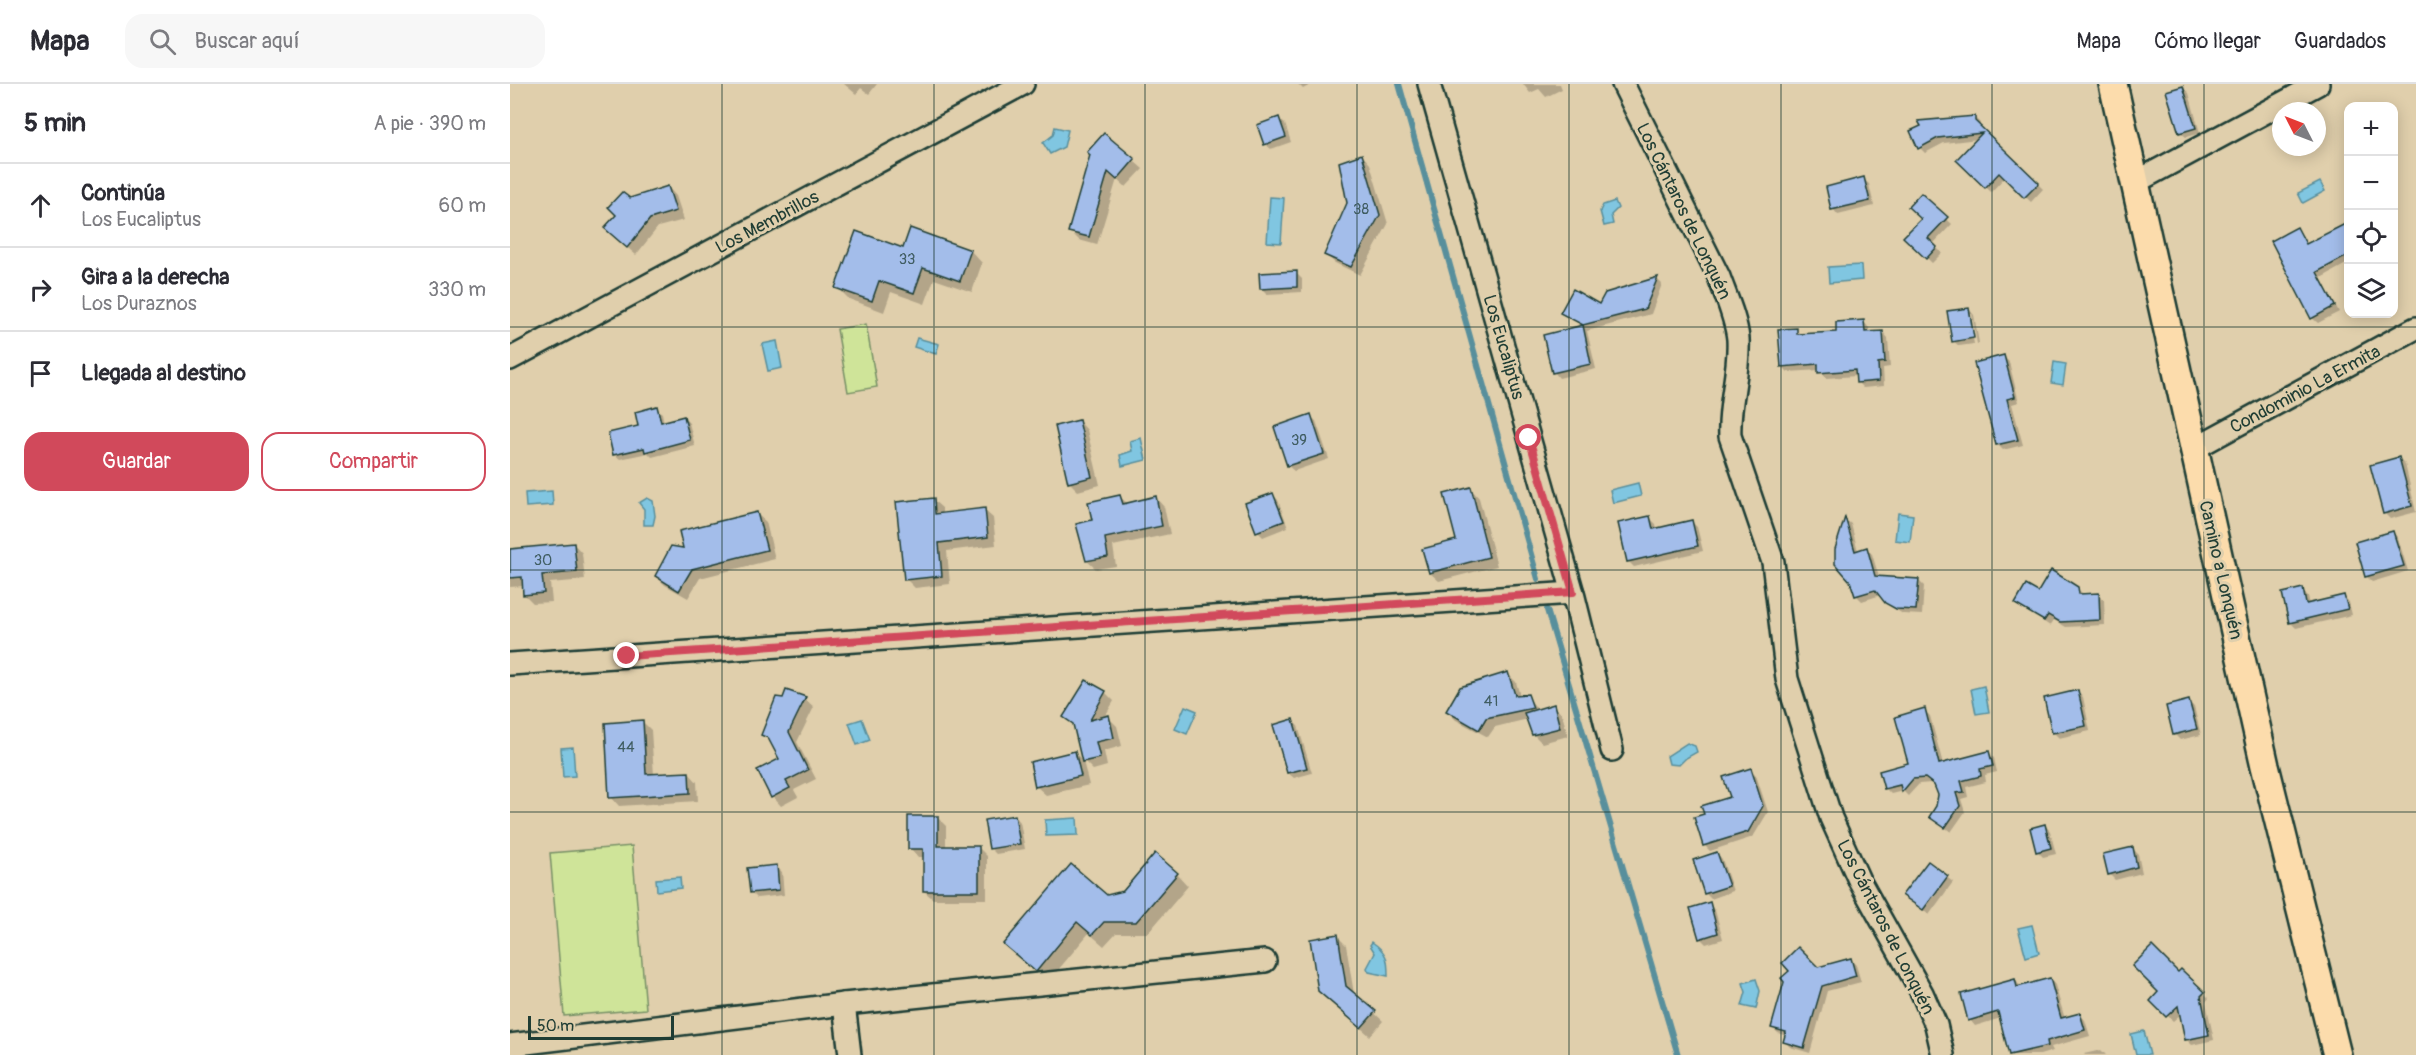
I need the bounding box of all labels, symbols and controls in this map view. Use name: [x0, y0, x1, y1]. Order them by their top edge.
search box: [125, 14, 545, 68]
text: Mapa: [30, 24, 89, 59]
icon: search: [146, 25, 179, 58]
text: Buscar aquí: [194, 27, 300, 55]
text: Mapa: [2076, 28, 2121, 55]
text: Cómo llegar: [2154, 28, 2261, 55]
text: Guardados: [2294, 28, 2386, 55]
north arrow: [2272, 102, 2326, 156]
map controls: [2344, 102, 2398, 318]
button: +: [2344, 102, 2398, 156]
text: 5 min: [24, 107, 86, 139]
text: A pie · 390 m: [373, 111, 486, 136]
street label: Los Cántaros de Lonquén: [1631, 119, 1736, 303]
button: −: [2344, 156, 2398, 210]
text: Continúa: [81, 179, 165, 207]
street label: Los Membrillos: [711, 185, 823, 259]
icon: ahead: [24, 189, 57, 222]
text: 60 m: [439, 193, 486, 218]
house number: 38: [1353, 200, 1369, 219]
text: Los Eucaliptus: [81, 207, 201, 232]
button: locate: [2344, 210, 2398, 264]
house number: 33: [899, 250, 915, 269]
text: Gira a la derecha: [81, 263, 229, 291]
button: layers: [2344, 264, 2398, 318]
icon: right: [24, 273, 57, 306]
text: 330 m: [428, 277, 486, 302]
text: Los Duraznos: [81, 291, 197, 316]
street label: Los Eucaliptus: [1478, 292, 1529, 402]
street label: Condominio La Ermita: [2226, 340, 2385, 439]
icon: arrive: [24, 357, 57, 390]
text: Llegada al destino: [81, 359, 246, 387]
route start: [1515, 424, 1541, 450]
house number: 39: [1291, 431, 1307, 450]
button: Guardar: [24, 432, 249, 491]
button: Compartir: [261, 432, 486, 491]
street label: Camino a Lonquén: [2193, 498, 2248, 642]
house number: 30: [534, 551, 552, 570]
route end: [613, 642, 639, 668]
house number: 41: [1484, 692, 1498, 711]
house number: 44: [617, 738, 635, 757]
street label: Los Cántaros de Lonquén: [1831, 836, 1940, 1019]
scale bar: [528, 1013, 674, 1040]
text: 50 m: [537, 1016, 574, 1036]

